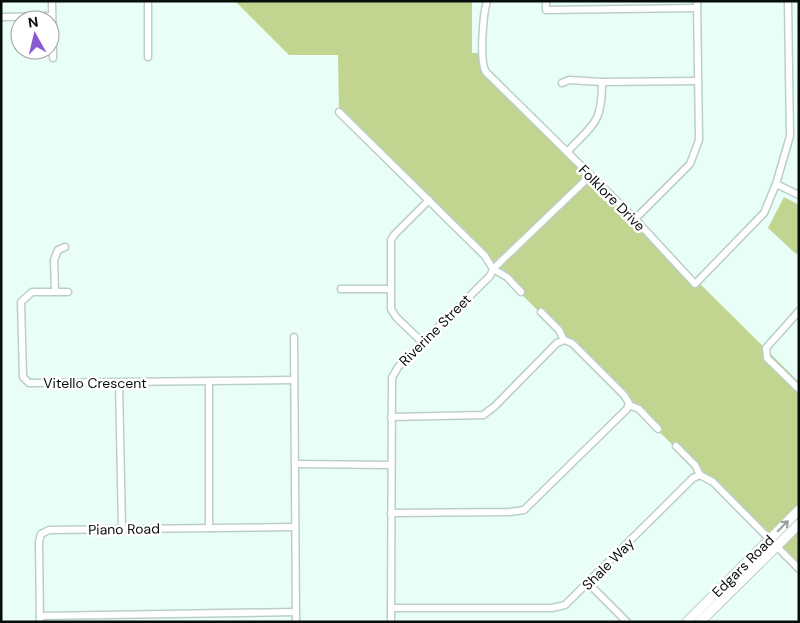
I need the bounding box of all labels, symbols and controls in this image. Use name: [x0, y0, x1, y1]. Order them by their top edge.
north arrow: [10, 10, 60, 60]
text: N: [27, 13, 40, 32]
street label: Folklore Drive: [575, 161, 649, 235]
street label: Riverine Street: [395, 290, 475, 370]
street label: Vitello Crescent: [43, 374, 147, 392]
street label: Piano Road: [88, 519, 160, 539]
one-way arrow: [777, 519, 789, 532]
street label: Edgars Road: [708, 531, 778, 601]
street label: Shale Way: [578, 534, 638, 594]

